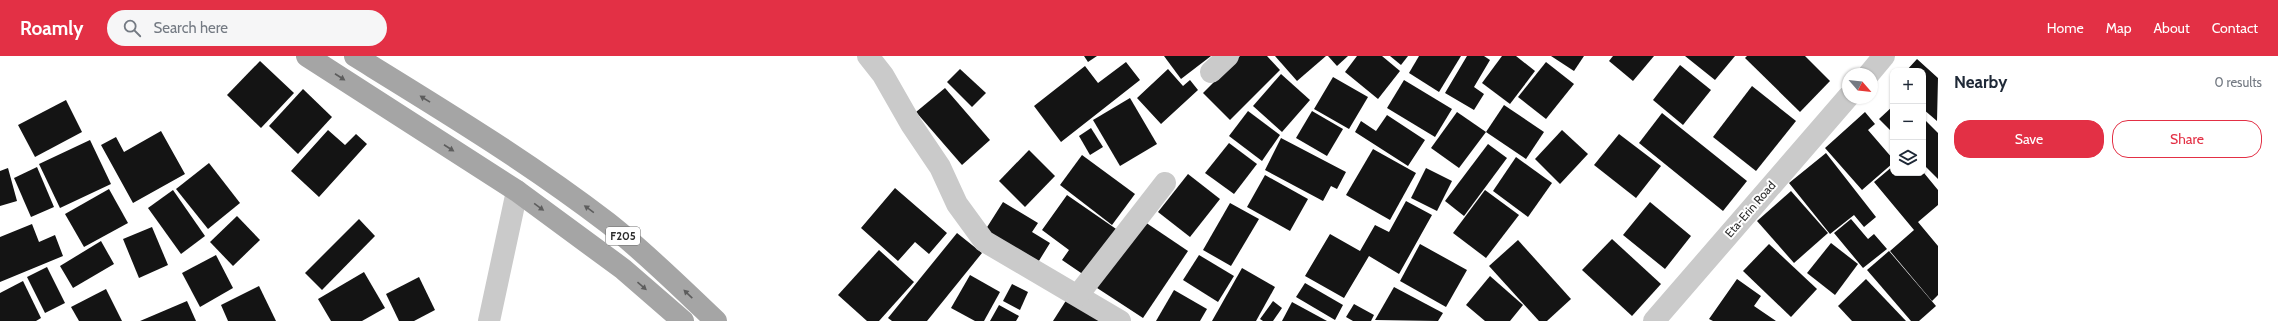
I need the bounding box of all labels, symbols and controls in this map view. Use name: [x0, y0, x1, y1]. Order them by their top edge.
search box: [107, 10, 387, 46]
text: Roamly: [20, 17, 83, 40]
icon: search: [121, 17, 143, 39]
text: Search here: [153, 19, 228, 37]
text: Home: [2047, 19, 2084, 37]
text: Map: [2106, 19, 2131, 37]
text: About: [2153, 19, 2190, 37]
text: Contact: [2212, 19, 2258, 37]
north arrow: [1842, 68, 1878, 104]
map controls: [1890, 68, 1926, 176]
button: +: [1890, 68, 1926, 104]
text: Nearby: [1954, 72, 2007, 92]
one-way arrow: [334, 73, 345, 81]
text: 0 results: [2214, 74, 2262, 90]
one-way arrow: [420, 95, 430, 103]
button: −: [1890, 104, 1926, 140]
button: Save: [1954, 120, 2104, 158]
button: Share: [2112, 120, 2262, 158]
button: layers: [1890, 140, 1926, 176]
one-way arrow: [443, 144, 455, 151]
street label: Eta-Erin Road: [1721, 178, 1779, 240]
one-way arrow: [533, 203, 544, 211]
one-way arrow: [584, 206, 594, 214]
road number: F205: [606, 227, 640, 245]
one-way arrow: [637, 281, 647, 290]
one-way arrow: [683, 289, 693, 299]

